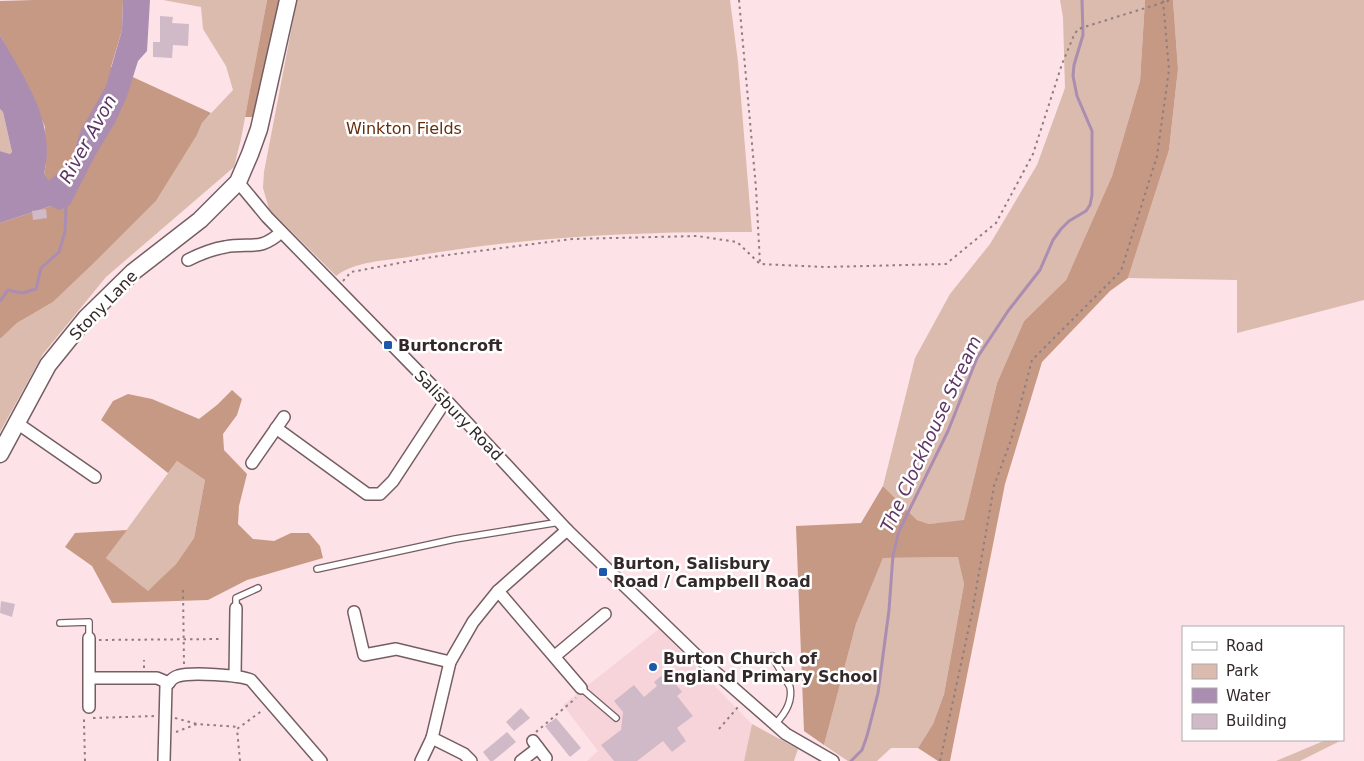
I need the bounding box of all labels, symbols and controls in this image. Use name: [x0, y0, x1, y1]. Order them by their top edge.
water label: River Avon: [55, 91, 120, 187]
park label: Winkton Fields: [346, 119, 462, 138]
street label: Stony Lane: [65, 267, 141, 344]
water label: The Clockhouse Stream: [876, 333, 985, 535]
place label: Burtoncroft: [398, 336, 503, 355]
marker: Burtoncroft: [382, 339, 394, 351]
street label: Salisbury Road: [411, 366, 507, 465]
place label: Burton, Salisbury Road / Campbell Road: [613, 554, 811, 591]
marker: Burton, Salisbury Road / Campbell Road: [597, 566, 609, 578]
legend: [1182, 626, 1344, 741]
text: Road: [1226, 637, 1264, 655]
place label: Burton Church of England Primary School: [663, 649, 878, 686]
marker: Burton Church of England Primary School: [647, 661, 659, 673]
text: Park: [1226, 662, 1259, 680]
text: Water: [1226, 687, 1271, 705]
text: Building: [1226, 712, 1287, 730]

